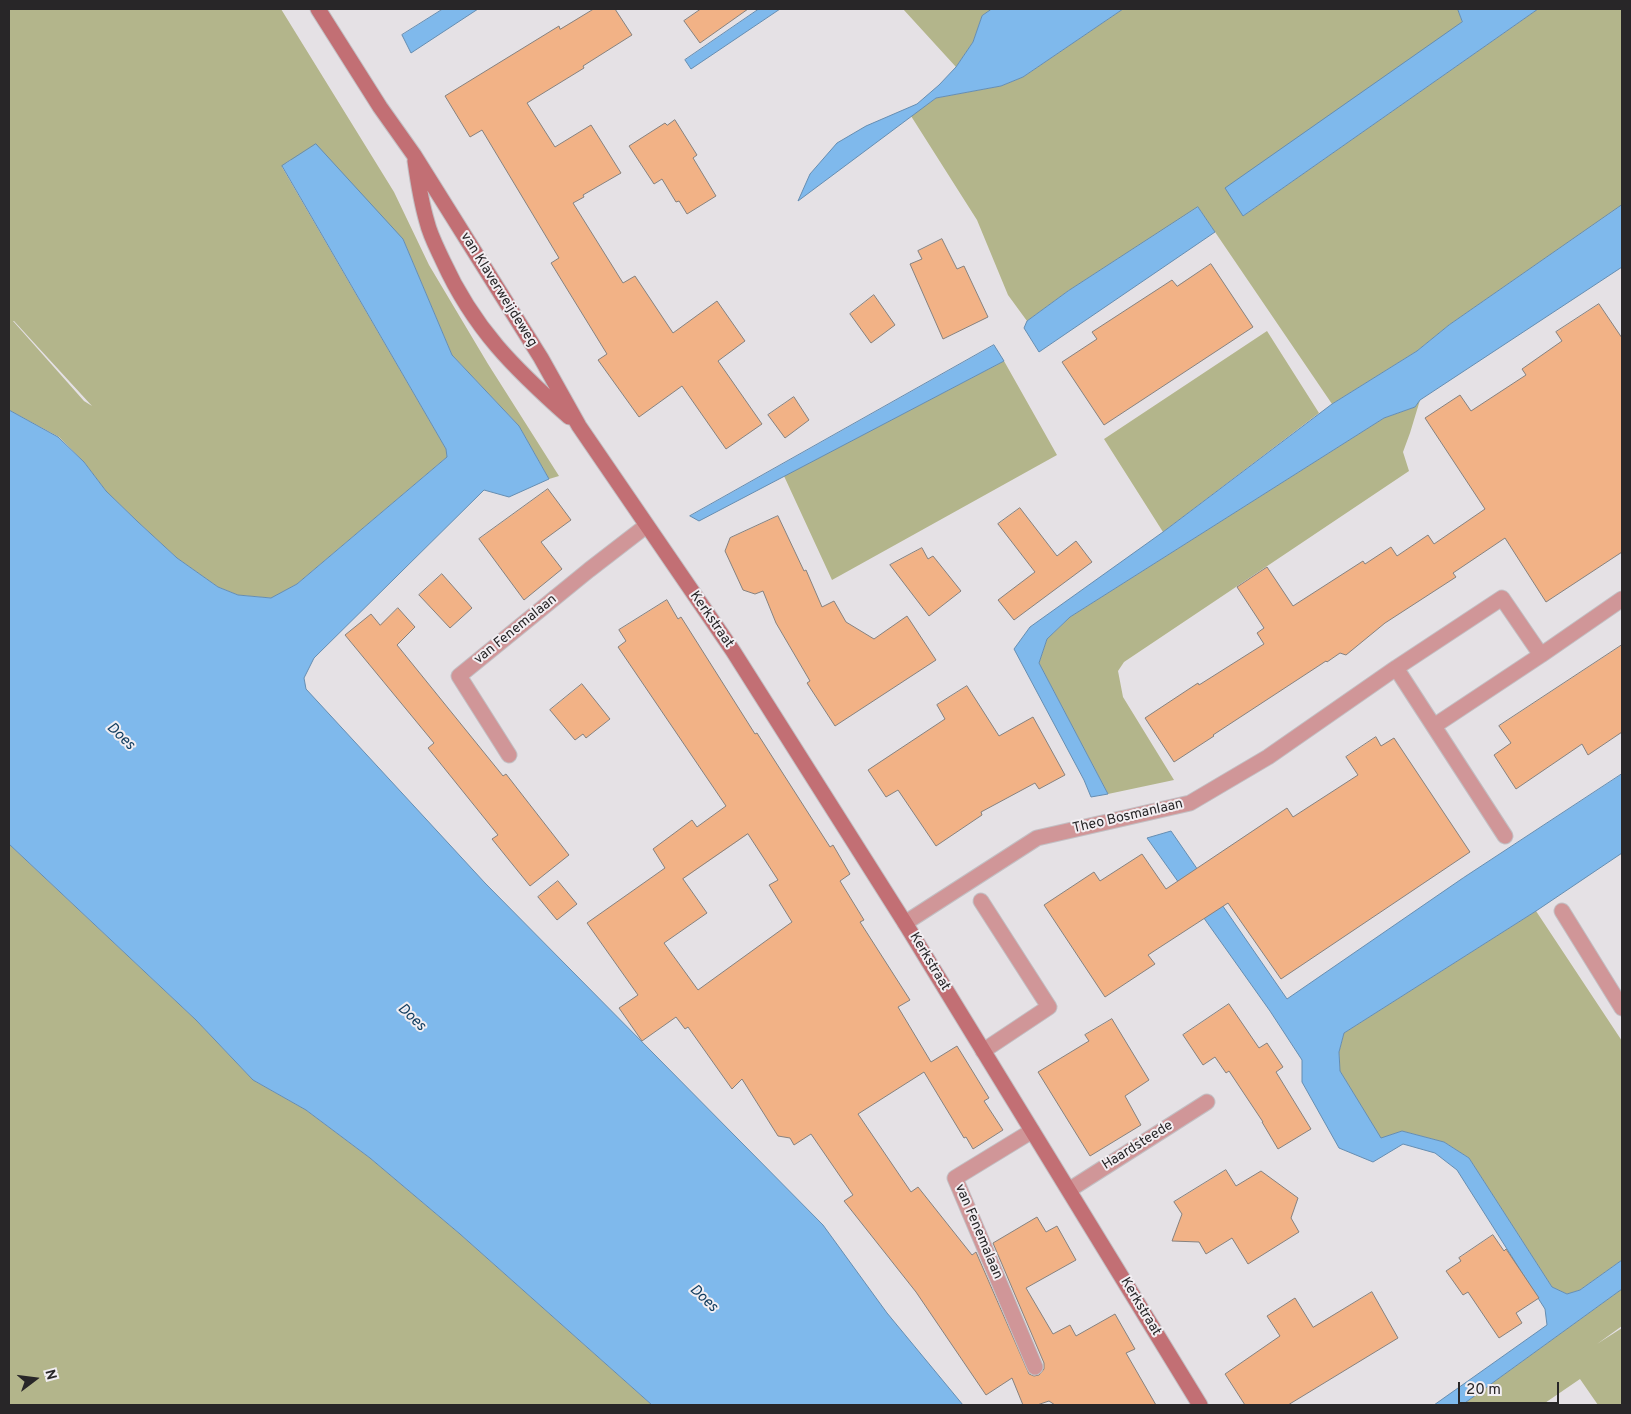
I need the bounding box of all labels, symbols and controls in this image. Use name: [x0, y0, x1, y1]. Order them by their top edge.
street label: van Klaverweijdeweg: [456, 230, 540, 350]
street label: Kerkstraat: [685, 588, 737, 652]
street label: van Fenemalaan: [471, 591, 561, 669]
water label: Does: [102, 719, 138, 755]
street label: Theo Bosmanlaan: [1071, 796, 1185, 838]
street label: Kerkstraat: [905, 930, 953, 994]
water label: Does: [393, 1000, 429, 1036]
street label: Haardsteede: [1100, 1118, 1176, 1174]
street label: van Fenemalaan: [950, 1182, 1006, 1282]
street label: Kerkstraat: [1116, 1275, 1164, 1339]
water label: Does: [685, 1281, 721, 1317]
north arrow: [10, 1354, 60, 1404]
text: N: [40, 1368, 59, 1382]
scale bar: [1461, 1372, 1562, 1404]
text: 20 m: [1466, 1381, 1501, 1400]

